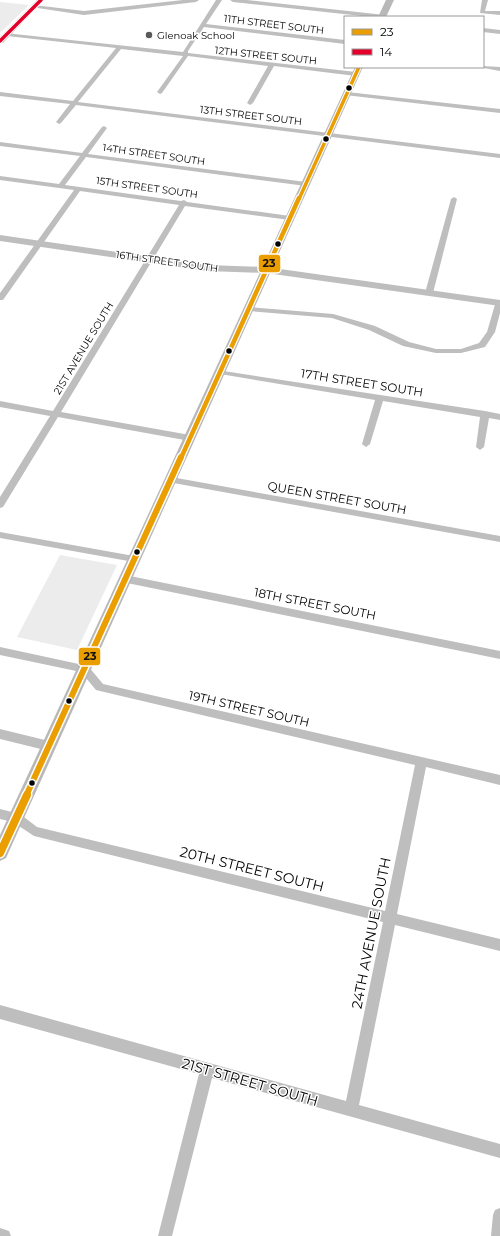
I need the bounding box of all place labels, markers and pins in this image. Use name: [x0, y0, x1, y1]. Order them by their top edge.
place label: Glenoak School: [157, 29, 235, 42]
marker: Glenoak School: [144, 30, 154, 40]
unlabelled marker: [344, 83, 354, 93]
unlabelled marker: [321, 134, 331, 144]
unlabelled marker: [273, 239, 283, 249]
unlabelled marker: [224, 346, 234, 356]
unlabelled marker: [132, 547, 142, 557]
unlabelled marker: [64, 696, 74, 706]
unlabelled marker: [27, 778, 37, 788]

